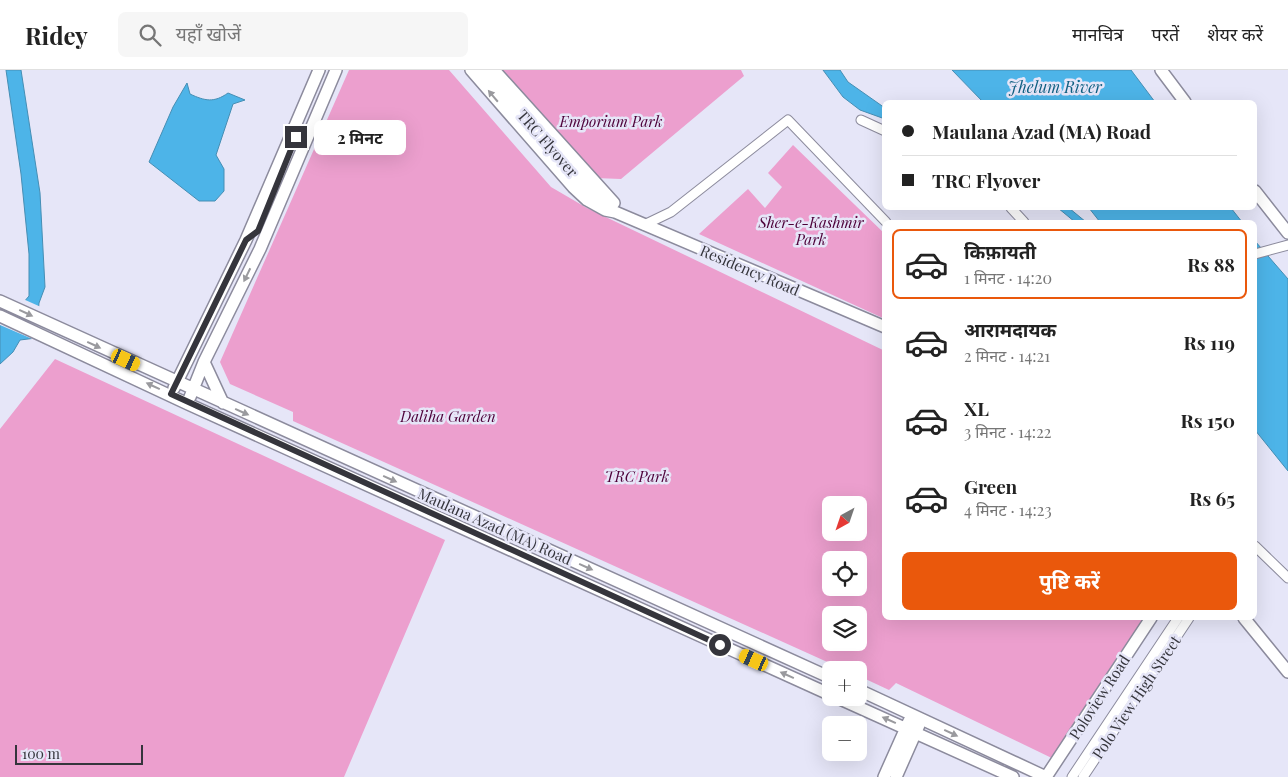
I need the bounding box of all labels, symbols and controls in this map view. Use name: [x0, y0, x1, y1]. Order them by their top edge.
search box: [118, 12, 468, 57]
text: Ridey: [25, 19, 88, 51]
text: यहाँ खोजें: [176, 20, 241, 46]
icon: search: [136, 21, 164, 49]
text: मानचित्र: [1072, 22, 1123, 46]
text: परतें: [1151, 22, 1179, 46]
text: शेयर करें: [1207, 22, 1263, 46]
water label: Jhelum River: [1008, 76, 1103, 97]
one-way arrow: [488, 90, 499, 103]
street label: TRC Flyover: [513, 105, 583, 181]
park label: Emporium Park: [559, 111, 663, 131]
text: Maulana Azad (MA) Road: [932, 118, 1151, 144]
callout: 2 मिनट: [314, 120, 406, 154]
route end: [285, 126, 307, 148]
text: 2 मिनट: [337, 127, 383, 148]
text: TRC Flyover: [932, 167, 1040, 193]
park label: Sher-e-Kashmir Park: [757, 212, 864, 249]
text: किफ़ायती: [964, 238, 1036, 264]
street label: Residency Road: [697, 240, 803, 300]
icon: car: [904, 242, 949, 287]
text: Rs 88: [1187, 251, 1235, 277]
text: 1 मिनट · 14:20: [964, 267, 1052, 288]
one-way arrow: [243, 268, 251, 282]
one-way arrow: [19, 309, 33, 317]
text: आरामदायक: [964, 316, 1056, 342]
icon: car: [904, 320, 949, 365]
text: Rs 119: [1184, 329, 1235, 355]
one-way arrow: [87, 341, 101, 349]
text: 2 मिनट · 14:21: [964, 345, 1050, 366]
car: [109, 347, 142, 373]
one-way arrow: [146, 382, 160, 390]
text: XL: [964, 395, 989, 421]
icon: car: [904, 398, 949, 443]
park label: Daliha Garden: [399, 406, 496, 426]
text: Rs 150: [1181, 407, 1235, 433]
one-way arrow: [235, 408, 249, 416]
text: 3 मिनट · 14:22: [964, 421, 1051, 442]
park label: TRC Park: [605, 466, 669, 486]
text: Green: [964, 473, 1017, 499]
one-way arrow: [383, 475, 397, 483]
icon: car: [904, 476, 949, 521]
street label: Maulana Azad (MA) Road: [415, 483, 575, 569]
text: Rs 65: [1189, 485, 1235, 511]
north arrow: [822, 496, 868, 541]
map controls: [822, 496, 867, 761]
text: 4 मिनट · 14:23: [964, 499, 1052, 520]
button: locate: [822, 551, 867, 596]
button: पुष्टि करें: [902, 552, 1237, 610]
one-way arrow: [579, 564, 593, 572]
button: layers: [822, 606, 867, 651]
street label: Polo View High Street: [1087, 631, 1185, 763]
route start: [709, 634, 731, 656]
car: [737, 647, 770, 673]
street label: Poloview Road: [1064, 651, 1134, 743]
button: +: [822, 661, 867, 706]
one-way arrow: [780, 670, 794, 678]
button: −: [822, 716, 867, 761]
one-way arrow: [882, 716, 896, 724]
one-way arrow: [944, 729, 958, 737]
scale bar: [15, 742, 142, 765]
text: 100 m: [22, 744, 60, 763]

